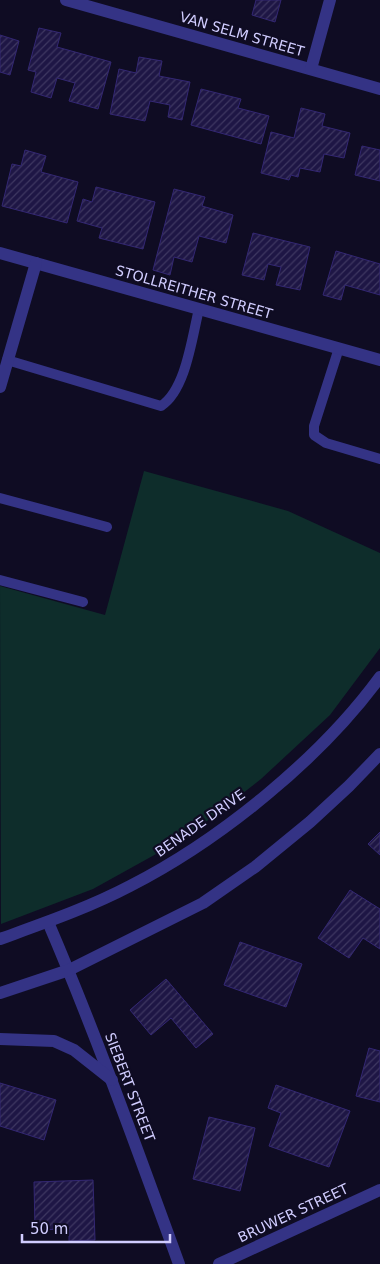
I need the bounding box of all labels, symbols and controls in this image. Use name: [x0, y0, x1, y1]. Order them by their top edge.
street label: VAN SELM STREET: [178, 9, 306, 60]
street label: STOLLREITHER STREET: [114, 262, 275, 322]
street label: BENADE DRIVE: [152, 786, 248, 860]
street label: SIEBERT STREET: [102, 1030, 158, 1144]
street label: BRUWER STREET: [235, 1180, 351, 1246]
scale bar: [22, 1212, 170, 1244]
text: 50 m: [30, 1220, 68, 1238]

